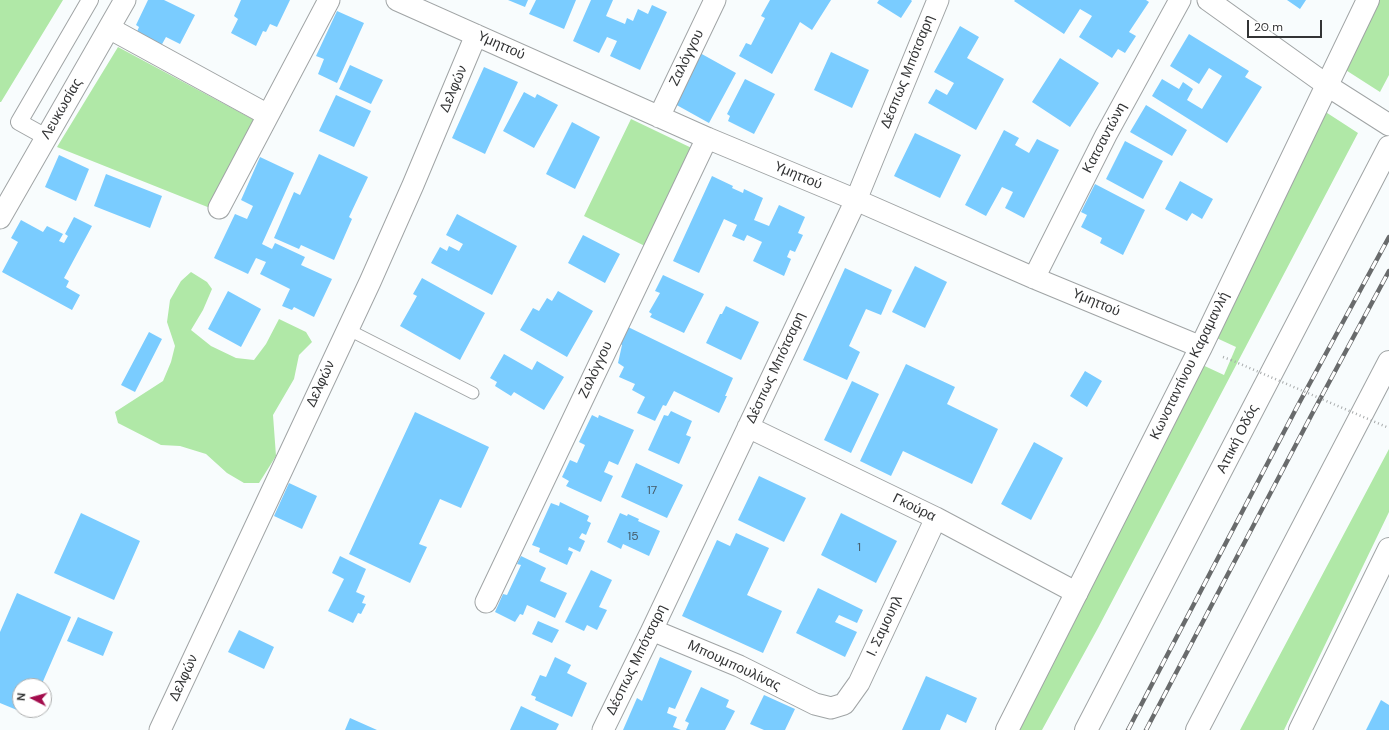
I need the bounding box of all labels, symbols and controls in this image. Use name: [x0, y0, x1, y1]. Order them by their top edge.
scale bar: [1249, 12, 1324, 38]
street label: Δέσπως Μπότσαρη: [878, 13, 938, 131]
text: 20 m: [1254, 19, 1283, 35]
street label: Ζαλόγγου: [666, 27, 708, 89]
street label: Υμηττού: [475, 28, 527, 64]
street label: Δελφών: [437, 63, 471, 115]
street label: Λευκωσίας: [38, 76, 86, 142]
street label: Κατσαντώνη: [1079, 100, 1131, 176]
street label: Υμηττού: [771, 158, 825, 194]
street label: Υμηττού: [1069, 285, 1123, 321]
street label: Κωνσταντίνου Καραμανλή: [1147, 289, 1233, 443]
street label: Δέσπως Μπότσαρη: [743, 310, 809, 426]
street label: Ζαλόγγου: [576, 339, 616, 401]
street label: Δελφών: [303, 358, 339, 410]
street label: Αττική Οδός: [1213, 402, 1263, 476]
house number: 17: [647, 484, 657, 498]
street label: Γκούρα: [890, 490, 938, 526]
house number: 15: [627, 530, 639, 544]
house number: 1: [857, 541, 861, 555]
street label: Ι. Σαμουηλ: [864, 593, 906, 659]
street label: Δέσπως Μπότσαρη: [603, 602, 671, 718]
street label: Μπουμπουλίνας: [685, 637, 783, 695]
street label: Δελφών: [166, 652, 202, 704]
north arrow: [12, 678, 52, 718]
text: N: [14, 692, 28, 702]

